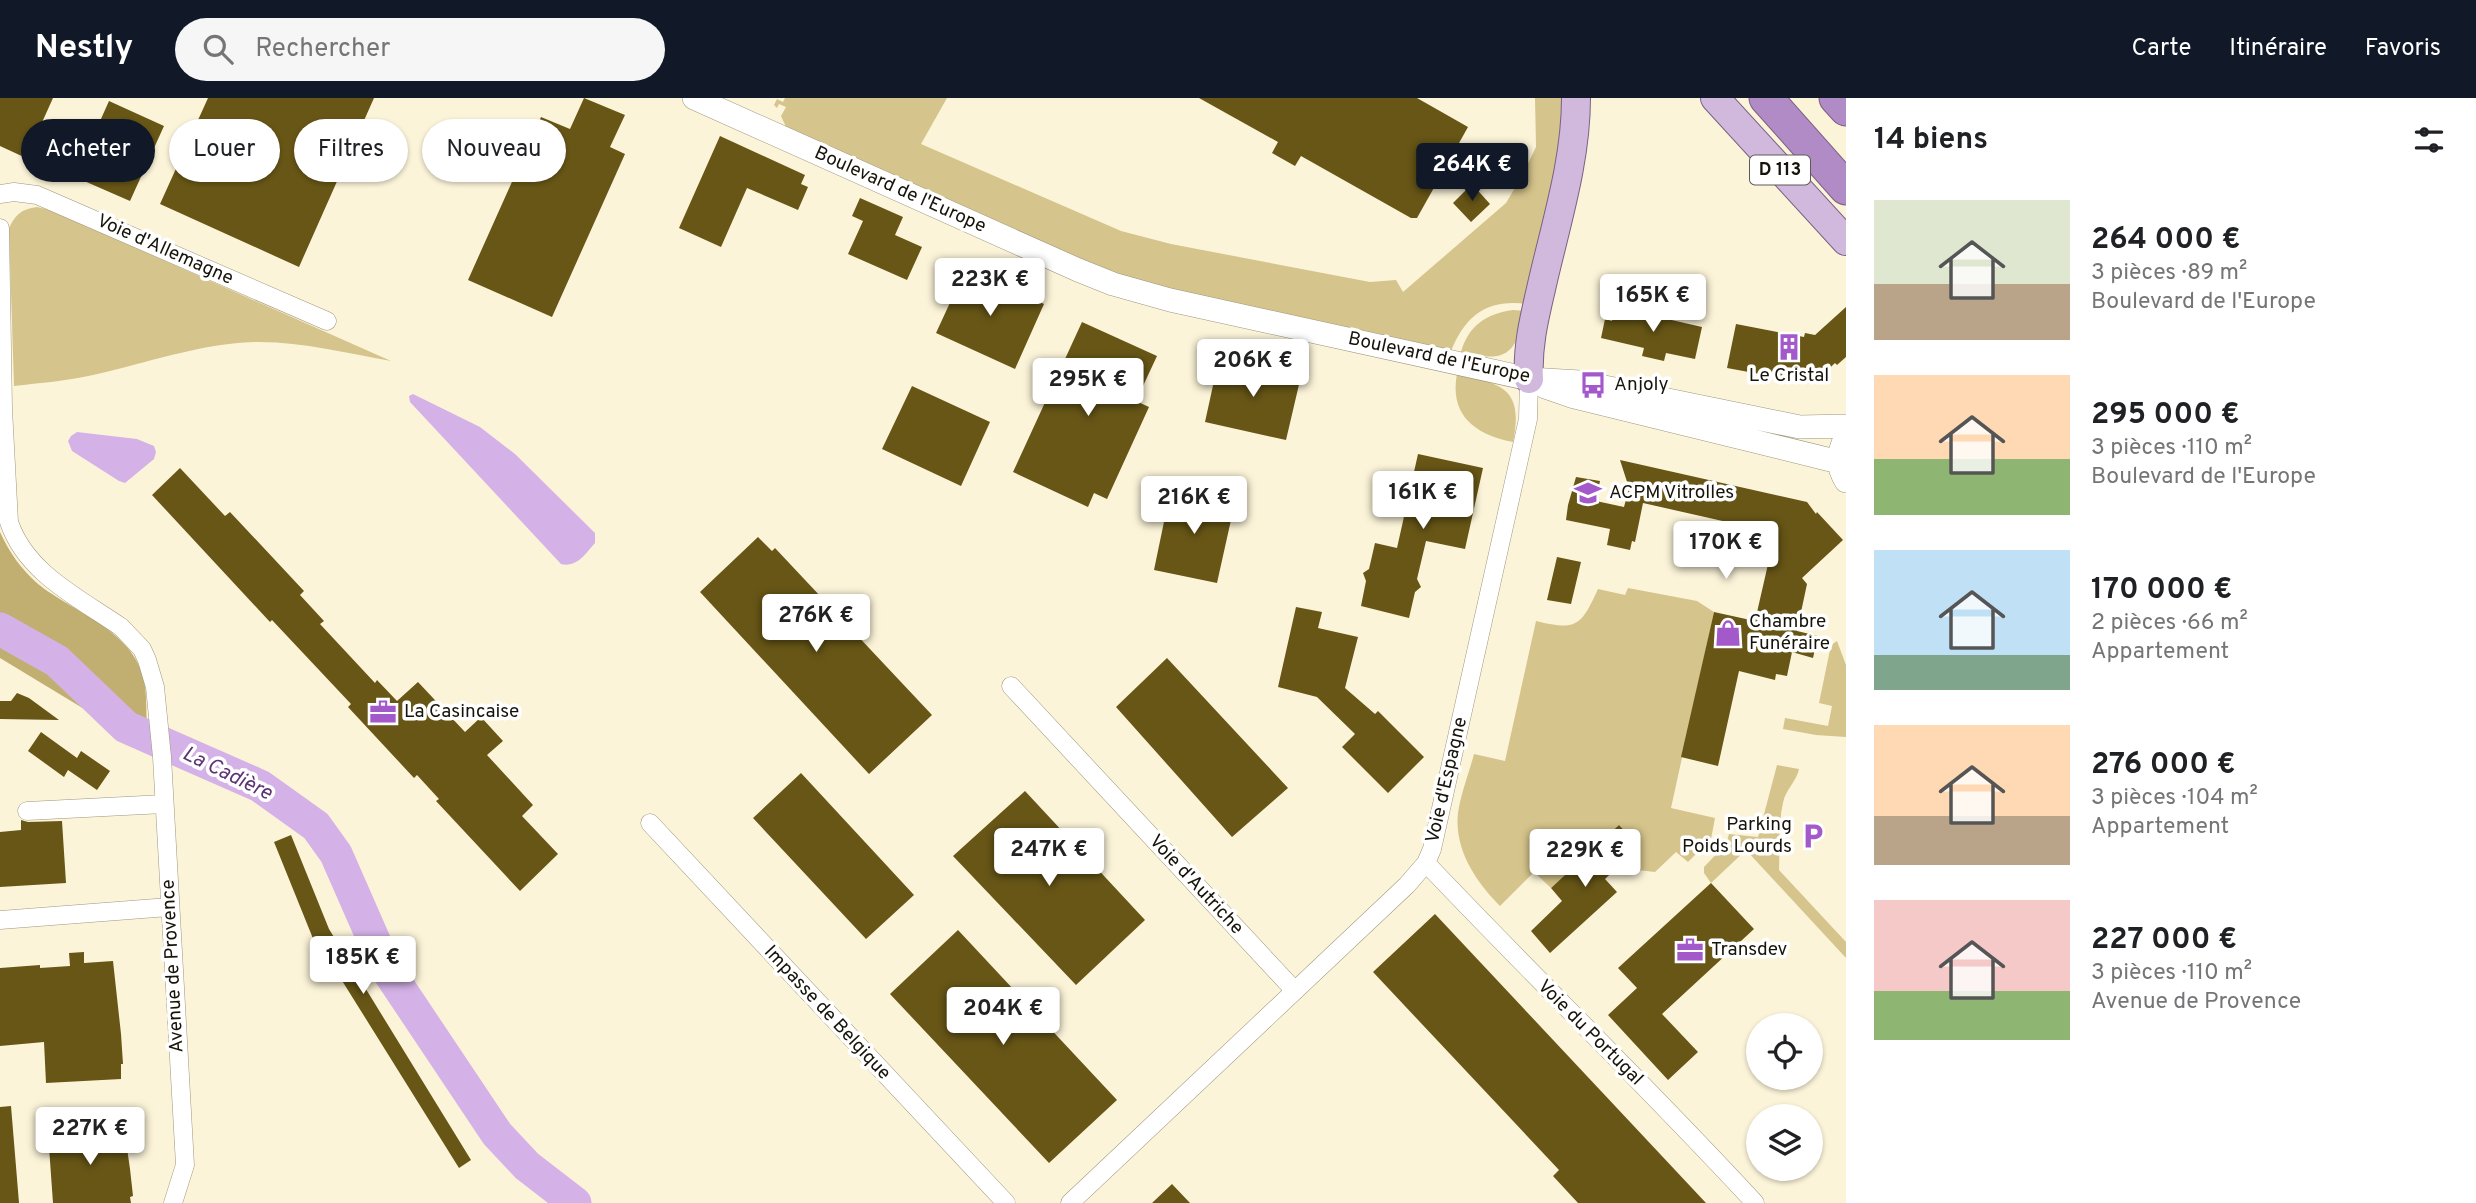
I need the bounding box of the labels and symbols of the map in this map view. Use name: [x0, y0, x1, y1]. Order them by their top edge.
street label: Boulevard de l'Europe: [810, 141, 990, 239]
pin: 264K €: [1415, 144, 1529, 203]
road number: D 113: [1750, 156, 1810, 184]
street label: Voie d'Allemagne: [93, 209, 237, 291]
pin: 223K €: [933, 258, 1047, 318]
pin: 165K €: [1596, 274, 1710, 334]
street label: Boulevard de l'Europe: [1346, 327, 1532, 389]
building icon: Le Cristal: [1774, 332, 1804, 362]
pin: 206K €: [1196, 340, 1310, 399]
pin: 295K €: [1031, 358, 1145, 418]
place label: Le Cristal: [1749, 364, 1829, 388]
bus stop icon: Anjoly: [1578, 370, 1608, 400]
place label: Anjoly: [1614, 373, 1669, 397]
pin: 161K €: [1366, 472, 1480, 531]
pin: 216K €: [1137, 476, 1251, 536]
school or university icon: ACPM Vitrolles: [1573, 478, 1603, 508]
place label: ACPM Vitrolles: [1609, 481, 1734, 505]
pin: 170K €: [1669, 522, 1783, 581]
pin: 276K €: [759, 594, 873, 654]
place label: Chambre Funéraire: [1749, 610, 1830, 656]
shop icon: Chambre Funéraire: [1713, 618, 1743, 648]
office icon: La Casincaise: [368, 697, 398, 727]
place label: La Casincaise: [404, 700, 519, 724]
street label: Voie d'Espagne: [1421, 715, 1473, 845]
water label: La Cadière: [178, 741, 277, 808]
place label: Parking Poids Lourds: [1682, 813, 1792, 859]
parking icon: Parking Poids Lourds: [1798, 821, 1828, 851]
pin: 247K €: [992, 828, 1106, 888]
street label: Voie d'Autriche: [1144, 830, 1248, 940]
pin: 229K €: [1528, 830, 1642, 889]
street label: Avenue de Provence: [156, 879, 190, 1053]
office icon: Transdev: [1675, 935, 1705, 965]
pin: 185K €: [306, 936, 420, 996]
place label: Transdev: [1711, 938, 1788, 962]
street label: Impasse de Belgique: [758, 941, 896, 1085]
street label: Voie du Portugal: [1532, 975, 1648, 1091]
pin: 204K €: [946, 988, 1060, 1047]
pin: 227K €: [33, 1108, 147, 1167]

